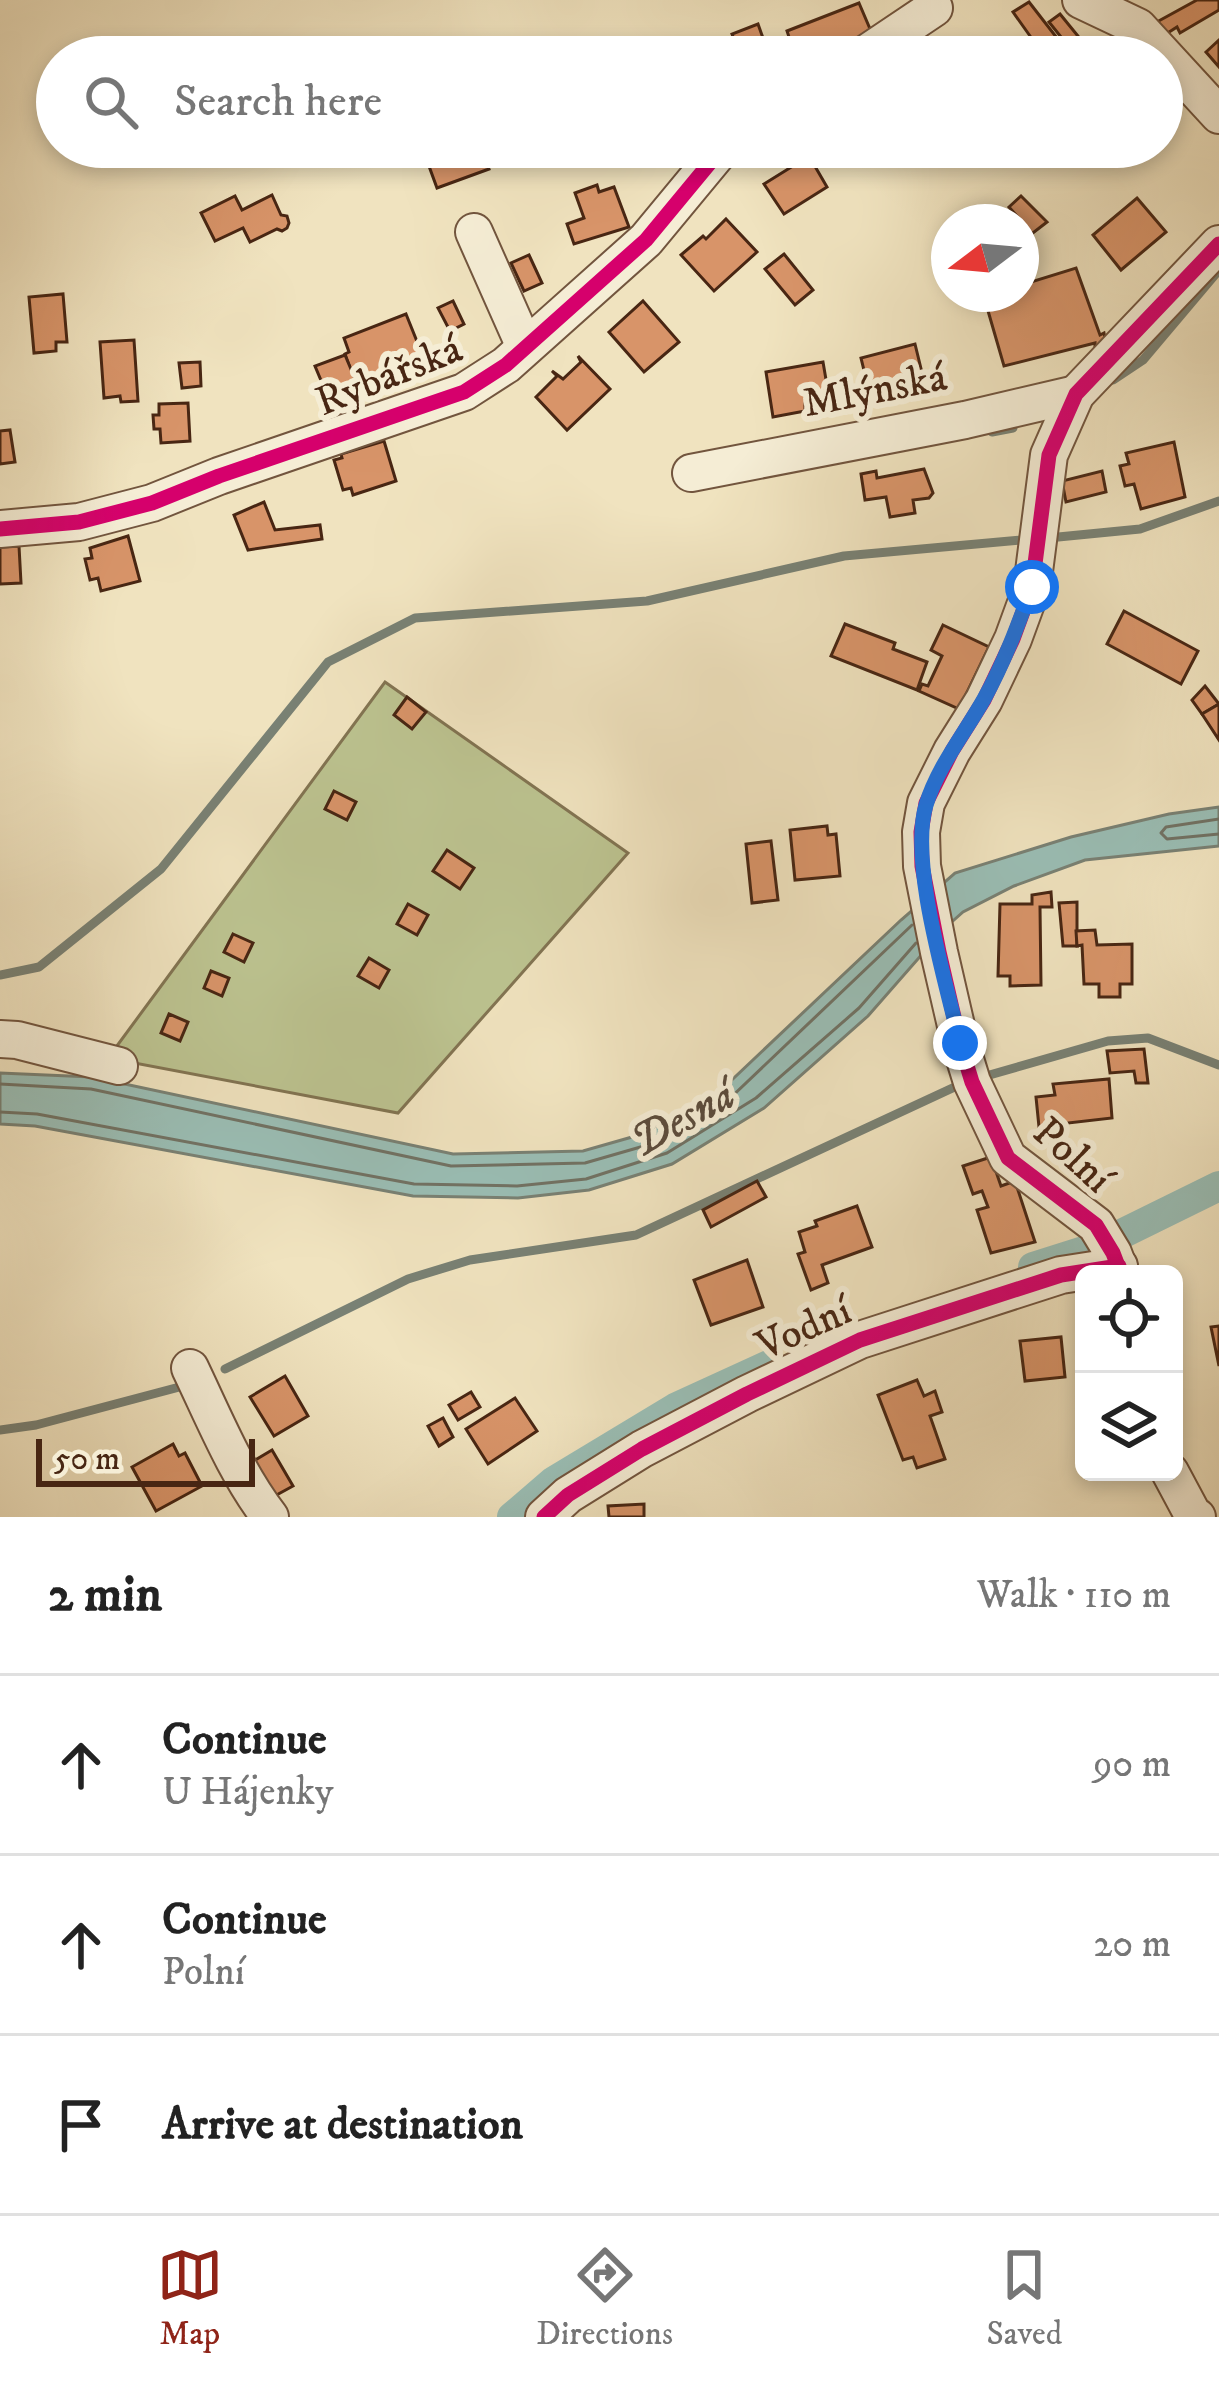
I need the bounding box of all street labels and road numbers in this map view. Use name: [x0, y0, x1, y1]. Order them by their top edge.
street label: Rybářská: [308, 323, 470, 429]
street label: Mlýnská: [799, 352, 951, 430]
street label: Polní: [1021, 1107, 1124, 1207]
street label: Vodní: [748, 1284, 862, 1373]

